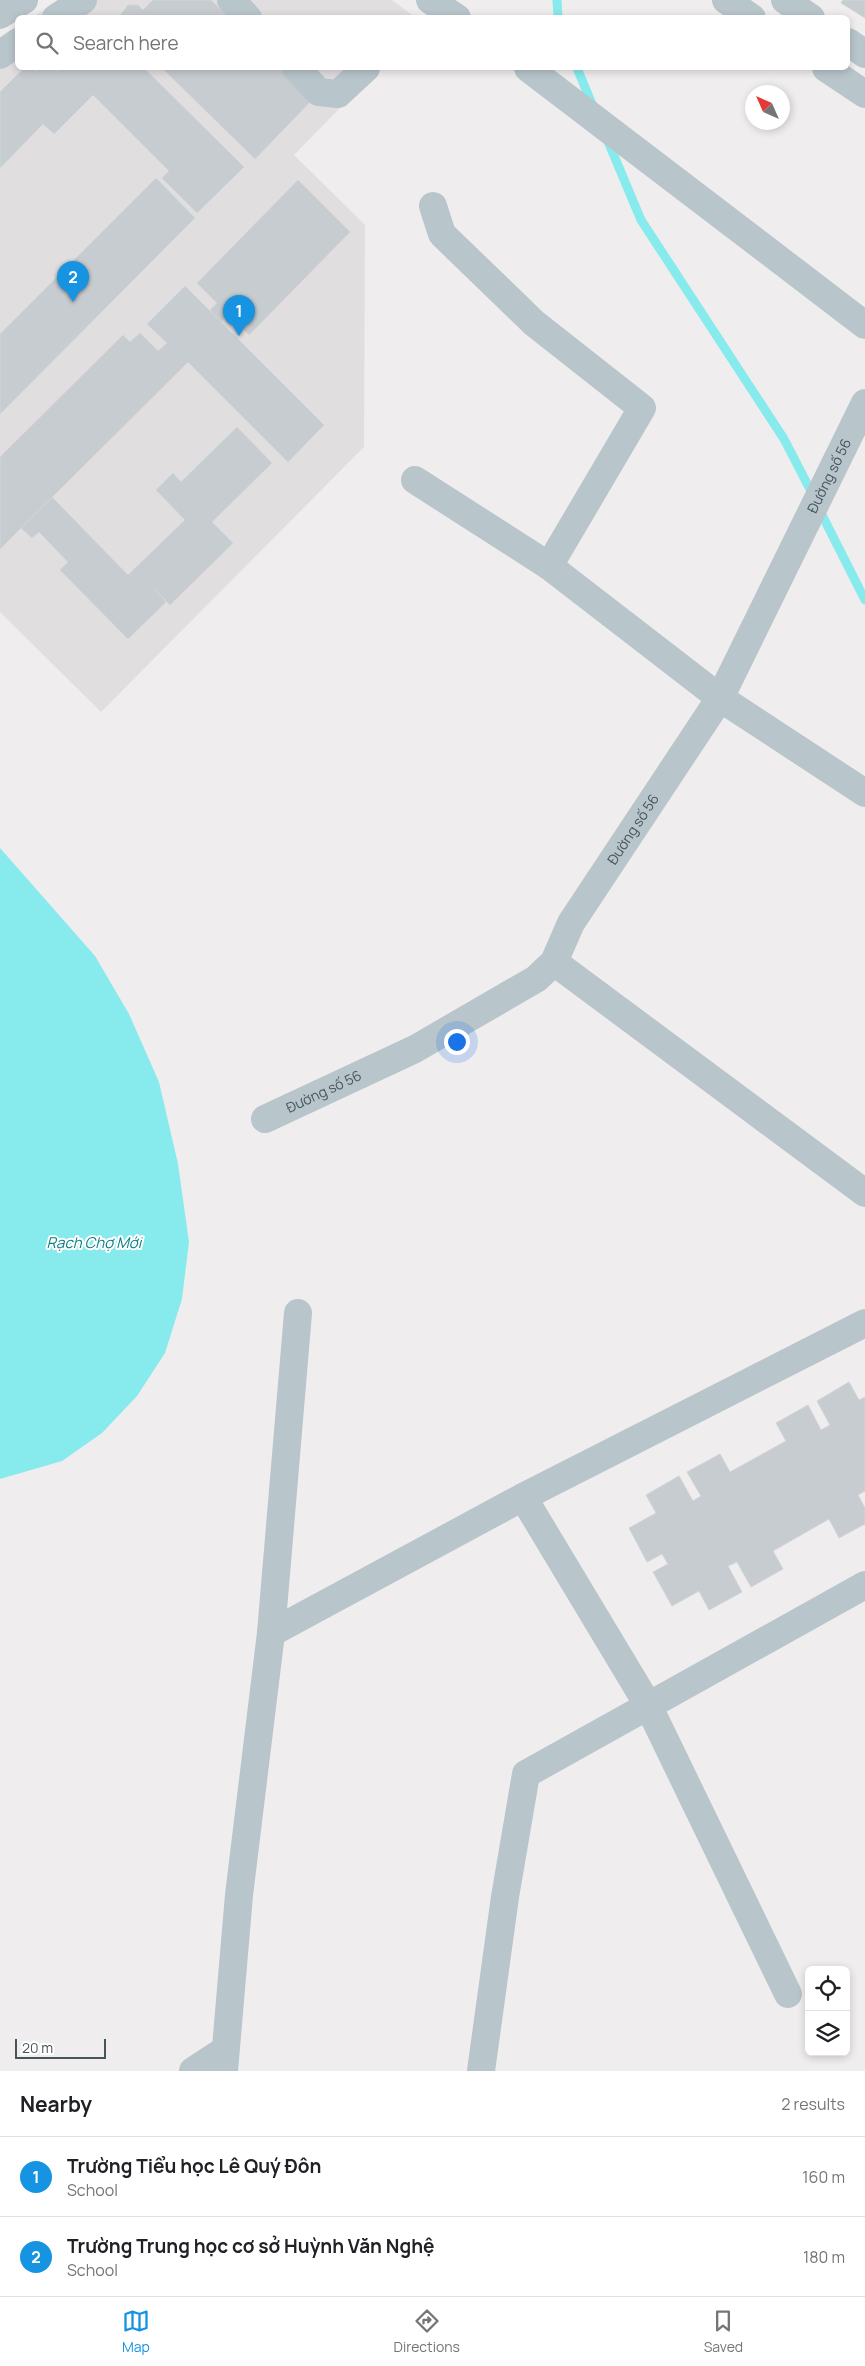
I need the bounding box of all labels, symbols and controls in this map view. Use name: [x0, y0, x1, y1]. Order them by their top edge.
search box: [15, 15, 850, 70]
icon: search: [33, 29, 61, 57]
text: Search here: [73, 30, 179, 56]
north arrow: [745, 85, 790, 130]
pin: 2: [57, 261, 89, 302]
pin: 1: [223, 295, 255, 336]
street label: Đường số 56: [802, 435, 855, 516]
street label: Đường số 56: [602, 790, 663, 868]
your location: [444, 1029, 470, 1055]
street label: Đường số 56: [283, 1065, 364, 1117]
water label: Rạch Chợ Mới: [47, 1232, 144, 1253]
map controls: [805, 1966, 850, 2056]
button: locate: [805, 1966, 850, 2011]
button: layers: [805, 2011, 850, 2056]
scale bar: [15, 2036, 106, 2059]
text: 20 m: [22, 2038, 53, 2057]
text: Nearby: [20, 2090, 92, 2118]
text: 2 results: [781, 2093, 845, 2115]
text: Trường Tiểu học Lê Quý Đôn: [67, 2153, 322, 2179]
text: 1: [32, 2166, 40, 2188]
text: 160 m: [802, 2166, 845, 2188]
text: School: [67, 2179, 118, 2201]
text: Trường Trung học cơ sở Huỳnh Văn Nghệ: [67, 2233, 434, 2259]
text: 2: [31, 2246, 41, 2268]
text: 180 m: [803, 2246, 845, 2268]
text: School: [67, 2259, 118, 2281]
tab: Map: [122, 2307, 150, 2356]
tab: Directions: [394, 2307, 460, 2356]
tab: Saved: [704, 2307, 743, 2356]

